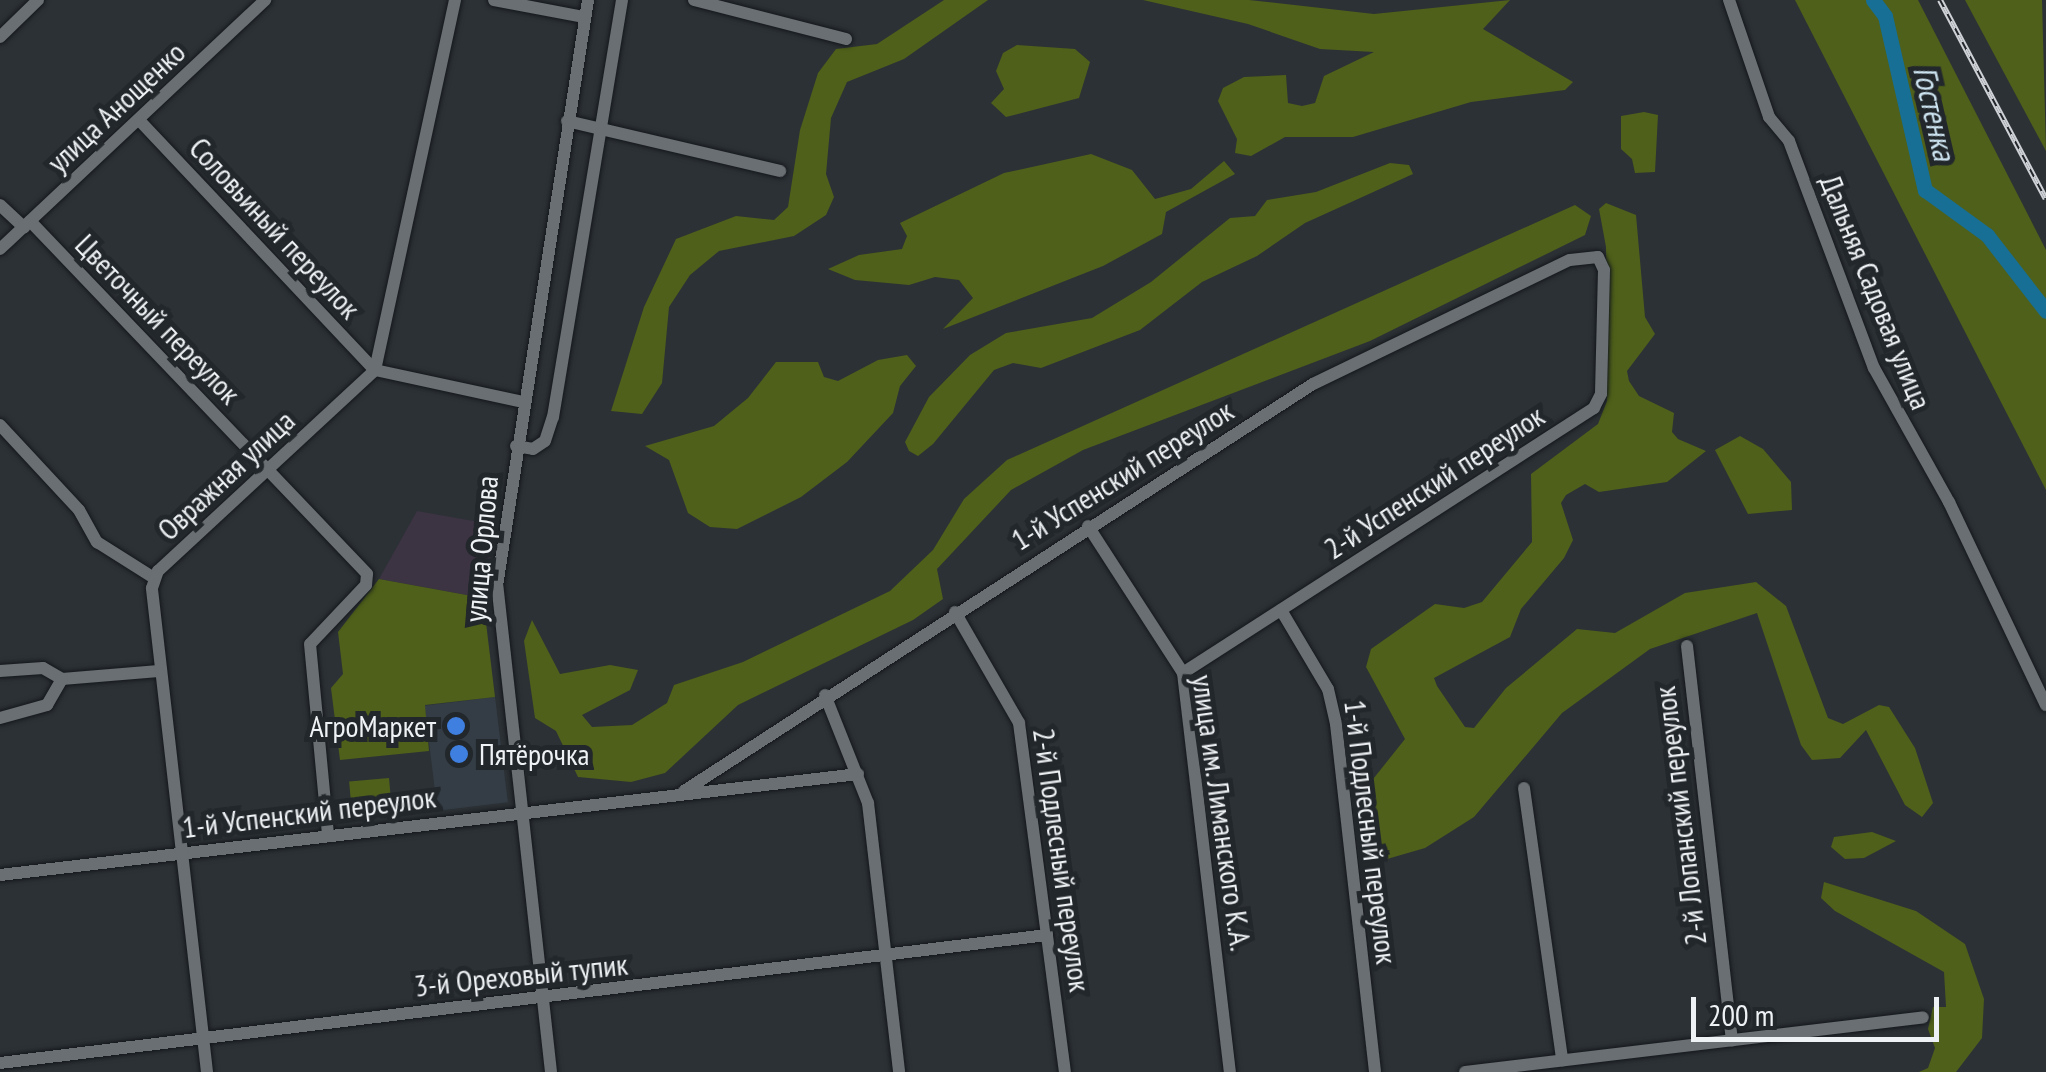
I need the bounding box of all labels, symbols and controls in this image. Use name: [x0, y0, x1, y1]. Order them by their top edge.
street label: улица Анощенко: [39, 34, 193, 180]
water label: Гостенка: [1906, 62, 1964, 164]
street label: Соловьиный переулок: [182, 130, 368, 326]
street label: Дальняя Садовая улица: [1813, 169, 1939, 415]
street label: Цветочный переулок: [68, 227, 248, 411]
street label: 1-й Успенский переулок: [1004, 392, 1240, 558]
street label: 2-й Успенский переулок: [1317, 397, 1551, 567]
street label: Овражная улица: [150, 402, 302, 548]
street label: улица Орлова: [457, 474, 505, 624]
street label: улица им. Лиманского К.А.: [1185, 672, 1259, 954]
street label: 2-й Лопанский переулок: [1646, 684, 1714, 948]
street label: 1-й Подлесный переулок: [1337, 698, 1405, 966]
place label: АгроМаркет: [309, 708, 436, 744]
marker: АгроМаркет: [445, 715, 467, 737]
street label: 2-й Подлесный переулок: [1026, 726, 1098, 994]
place label: Пятёрочка: [479, 736, 590, 772]
marker: Пятёрочка: [448, 743, 470, 765]
street label: 1-й Успенский переулок: [180, 779, 438, 845]
street label: 3-й Ореховый тупик: [413, 946, 629, 1004]
scale bar: [1696, 977, 1944, 1039]
text: 200 m: [1708, 995, 1774, 1034]

